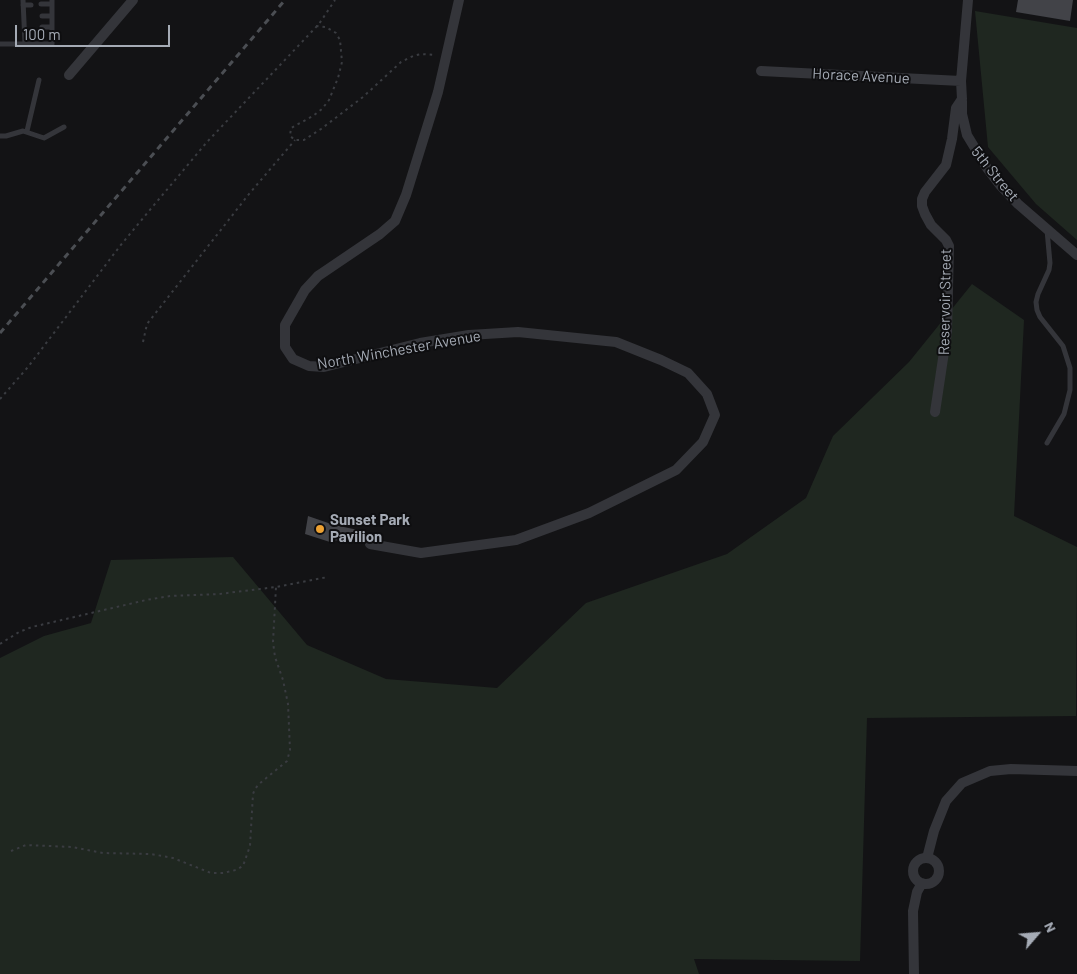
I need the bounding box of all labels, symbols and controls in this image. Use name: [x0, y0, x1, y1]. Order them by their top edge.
scale bar: [18, 15, 172, 47]
text: 100 m: [23, 25, 61, 43]
street label: Horace Avenue: [812, 64, 910, 88]
street label: 5th Street: [967, 143, 1023, 205]
street label: Reservoir Street: [935, 249, 955, 355]
street label: North Winchester Avenue: [316, 327, 482, 373]
place label: Sunset Park Pavilion: [330, 511, 410, 546]
marker: Sunset Park Pavilion: [314, 523, 326, 535]
north arrow: [1012, 909, 1062, 959]
text: N: [1041, 919, 1060, 935]

